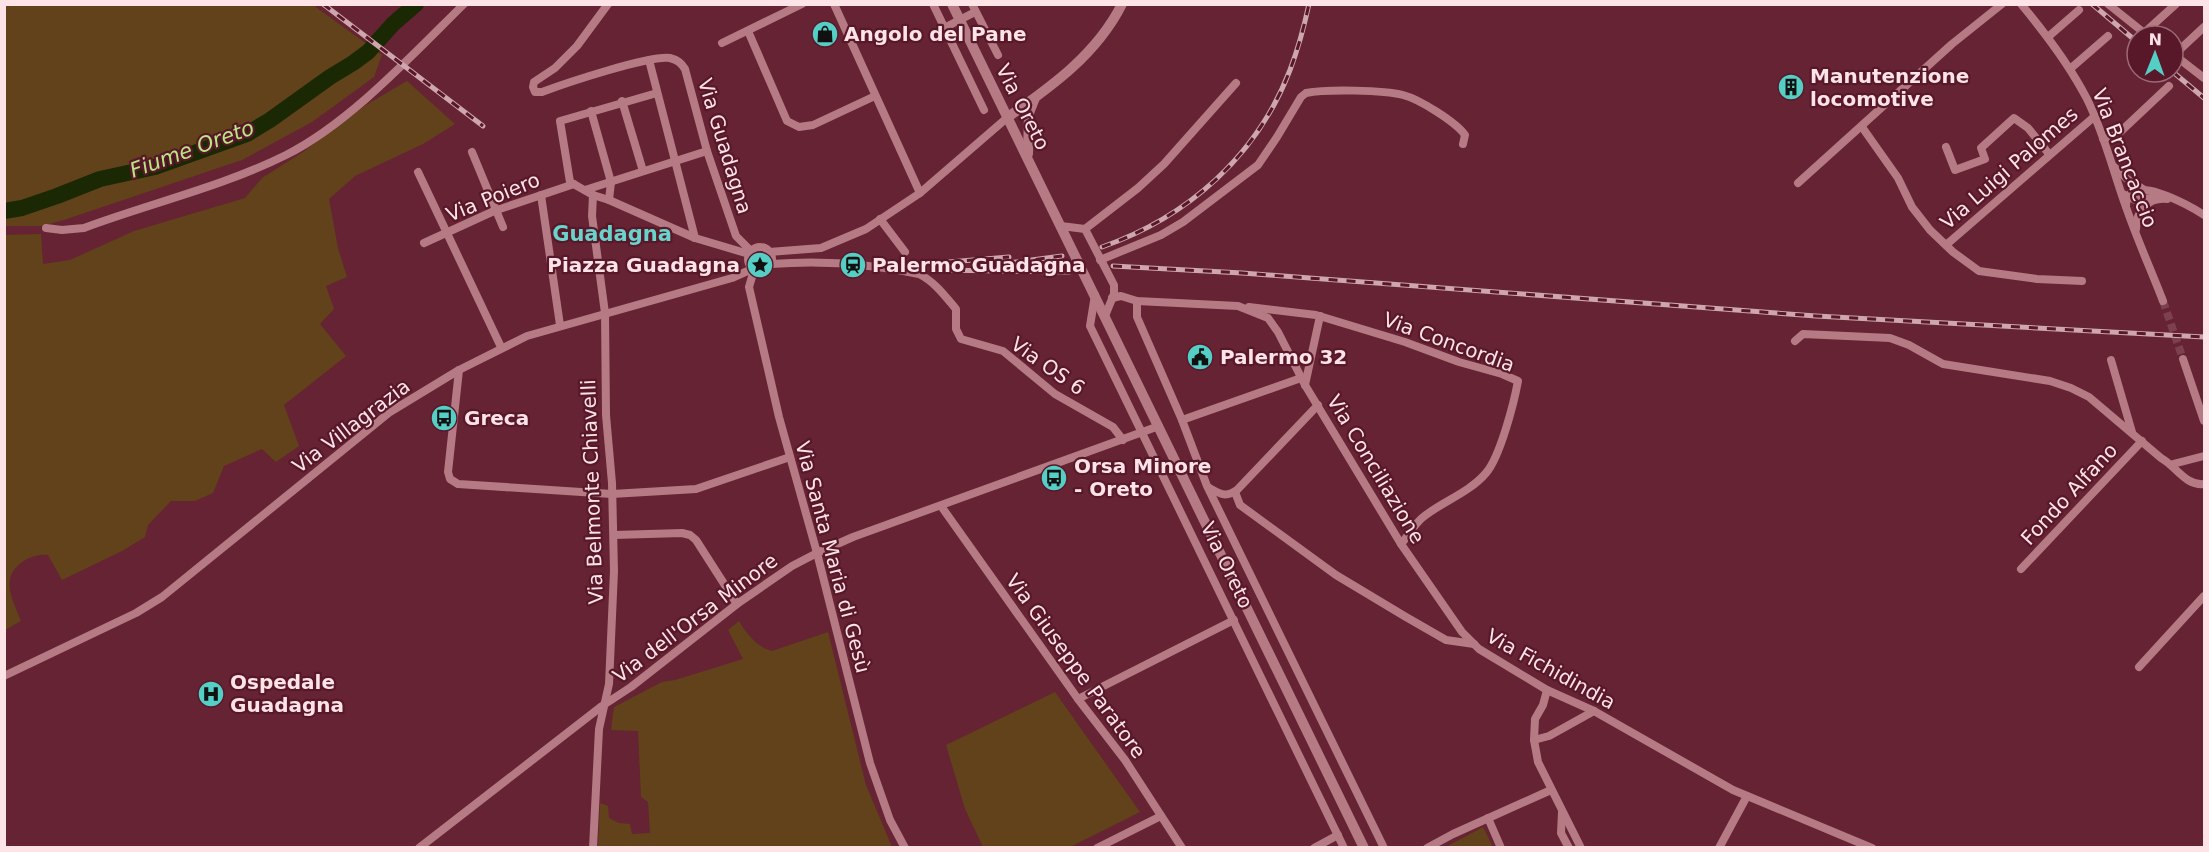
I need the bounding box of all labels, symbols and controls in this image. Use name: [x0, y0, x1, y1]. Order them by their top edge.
shop icon: Angolo del Pane: [810, 19, 840, 49]
place label: Angolo del Pane: [844, 22, 1026, 46]
north arrow: [2125, 24, 2185, 84]
text: N: [2148, 30, 2162, 49]
street label: Via Oreto: [991, 60, 1055, 154]
place label: Manutenzione locomotive: [1810, 64, 1969, 111]
building icon: Manutenzione locomotive: [1776, 72, 1806, 102]
street label: Via Guadagna: [693, 75, 757, 217]
street label: Via Brancaccio: [2087, 85, 2163, 231]
street label: Via Luigi Palomes: [1935, 102, 2083, 234]
water label: Fiume Oreto: [127, 115, 257, 183]
street label: Via Poiero: [443, 167, 543, 227]
district label: Guadagna: [552, 222, 672, 246]
place icon: Piazza Guadagna: [745, 250, 775, 280]
station icon: Palermo Guadagna: [838, 250, 868, 280]
place label: Piazza Guadagna: [547, 253, 740, 277]
place label: Palermo Guadagna: [872, 253, 1085, 277]
street label: Via Concordia: [1380, 307, 1518, 377]
street label: Via OS 6: [1006, 332, 1090, 400]
public building icon: Palermo 32: [1185, 342, 1215, 372]
place label: Palermo 32: [1220, 345, 1347, 369]
street label: Via Villagrazia: [287, 374, 415, 478]
street label: Via Belmonte Chiavelli: [576, 379, 608, 605]
street label: Via Conciliazione: [1322, 390, 1430, 548]
bus stop icon: Greca: [429, 403, 459, 433]
place label: Greca: [464, 406, 529, 430]
street label: Fondo Alfano: [2016, 438, 2122, 550]
street label: Via Santa Maria di Gesù: [790, 439, 876, 675]
place label: Orsa Minore - Oreto: [1074, 454, 1211, 501]
bus stop icon: Orsa Minore - Oreto: [1039, 463, 1069, 493]
street label: Via Oreto: [1196, 518, 1258, 612]
street label: Via dell'Orsa Minore: [608, 548, 782, 688]
street label: Via Giuseppe Paratore: [1001, 569, 1151, 763]
street label: Via Fichidindia: [1482, 624, 1620, 714]
place label: Ospedale Guadagna: [230, 670, 344, 717]
hospital icon: Ospedale Guadagna: [196, 679, 226, 709]

